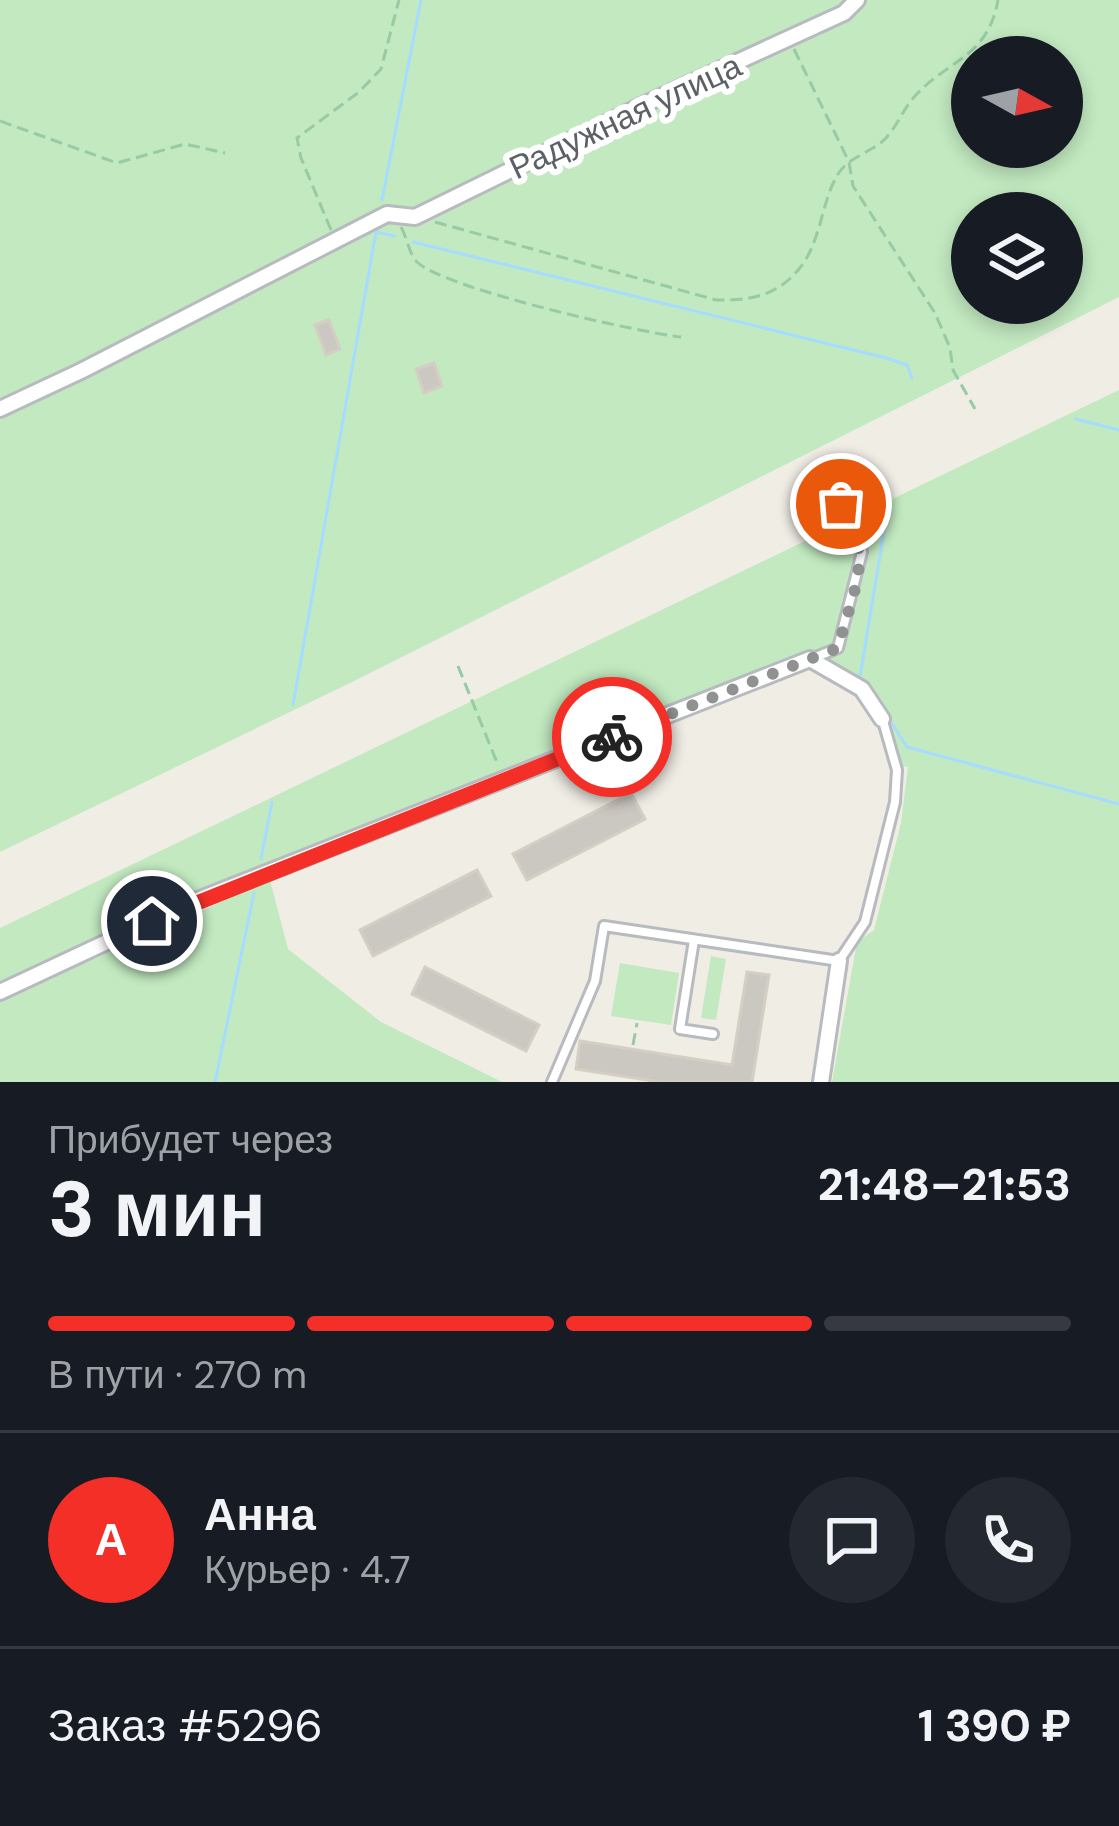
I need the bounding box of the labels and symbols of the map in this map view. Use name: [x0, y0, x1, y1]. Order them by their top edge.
north arrow: [951, 36, 1083, 168]
street label: Радужная улица: [502, 44, 749, 189]
pin: [790, 453, 892, 555]
courier: [552, 677, 672, 797]
pin: [101, 870, 203, 972]

